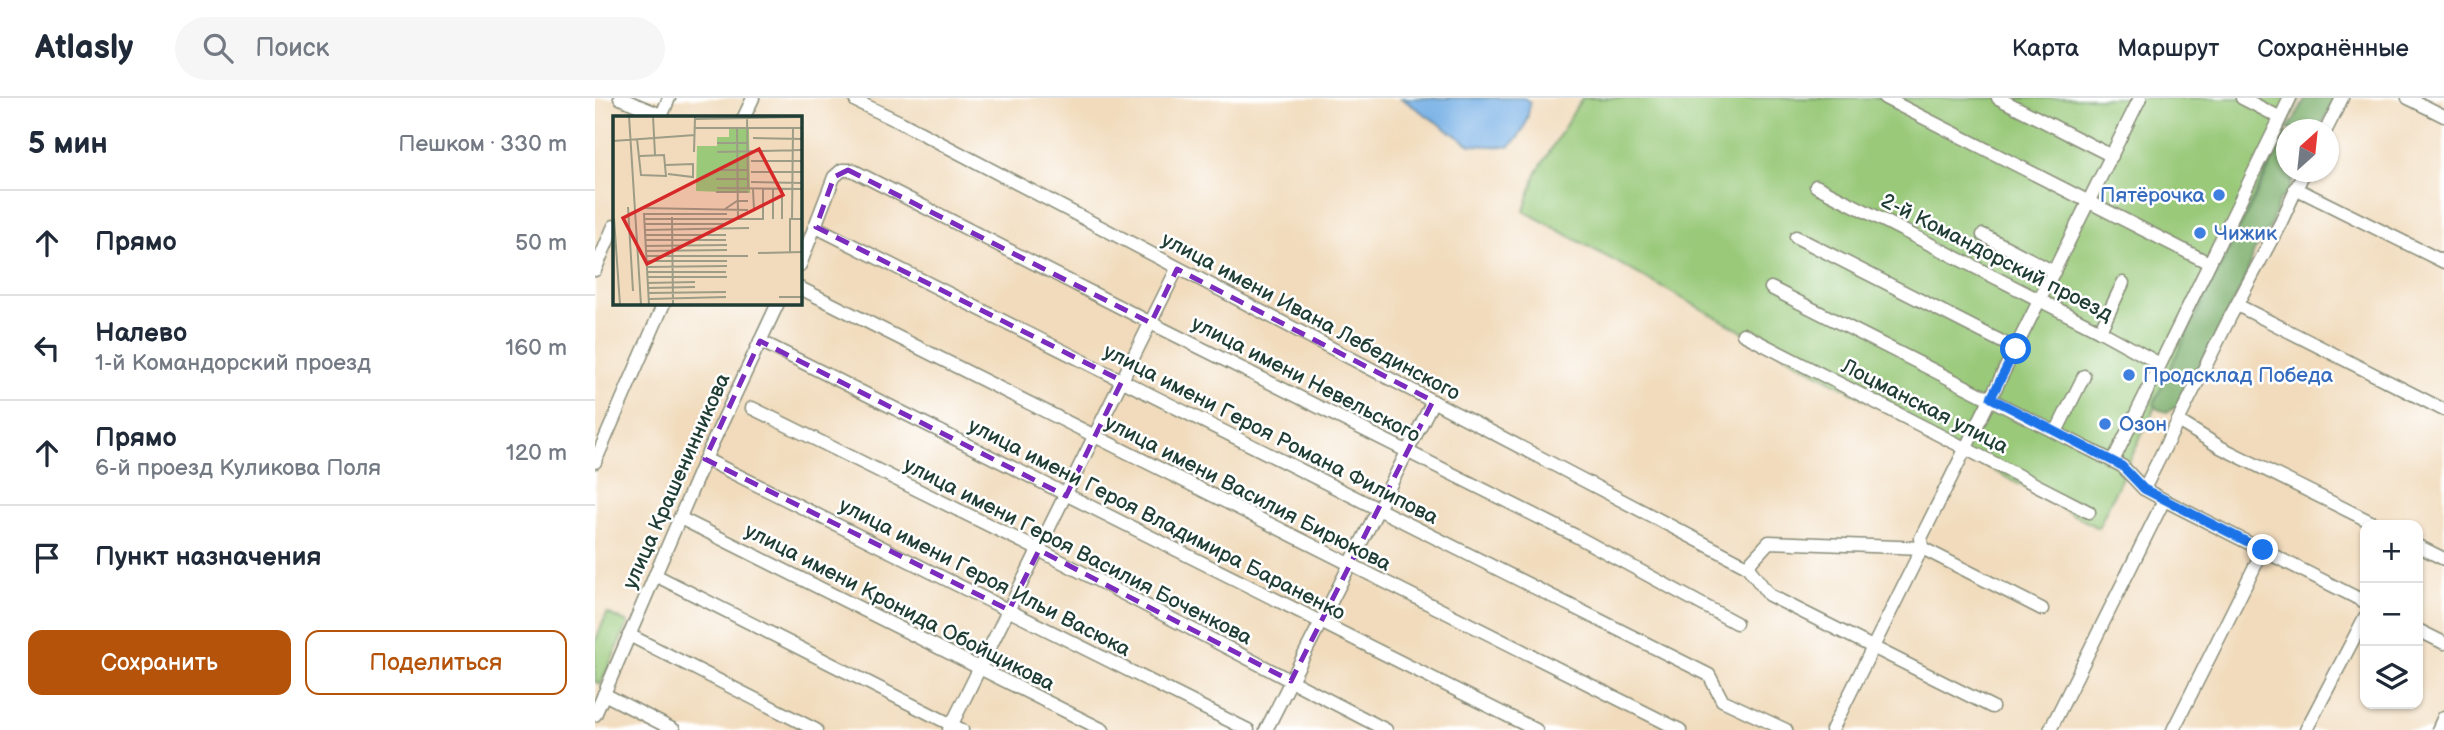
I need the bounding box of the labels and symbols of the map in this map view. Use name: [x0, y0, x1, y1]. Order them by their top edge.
inset map: [613, 116, 801, 304]
north arrow: [2276, 119, 2339, 182]
place label: Пятёрочка: [2100, 183, 2206, 208]
marker: Пятёрочка: [2211, 187, 2227, 203]
street label: 2-й Командорский проезд: [1877, 188, 2117, 327]
place label: Чижик: [2214, 221, 2277, 246]
marker: Чижик: [2192, 225, 2208, 241]
street label: улица имени Ивана Лебединского: [1157, 227, 1464, 406]
street label: улица имени Невельского: [1187, 311, 1424, 448]
route start: [2000, 333, 2031, 364]
street label: улица имени Героя Романа Филипова: [1099, 339, 1443, 530]
street label: Лоцманская улица: [1836, 353, 2013, 460]
place label: Продсклад Победа: [2143, 363, 2334, 388]
marker: Продсклад Победа: [2121, 367, 2137, 383]
street label: улица Крашенинникова: [618, 369, 736, 593]
street label: улица имени Василия Бирюкова: [1100, 410, 1396, 577]
place label: Озон: [2119, 412, 2167, 437]
street label: улица имени Героя Владимира Бараненко: [964, 413, 1350, 626]
marker: Озон: [2097, 416, 2113, 432]
street label: улица имени Героя Василия Боченкова: [899, 452, 1257, 651]
street label: улица имени Героя Ильи Васюка: [835, 493, 1135, 662]
street label: улица имени Кронида Обойщикова: [740, 518, 1060, 697]
route end: [2247, 534, 2278, 565]

